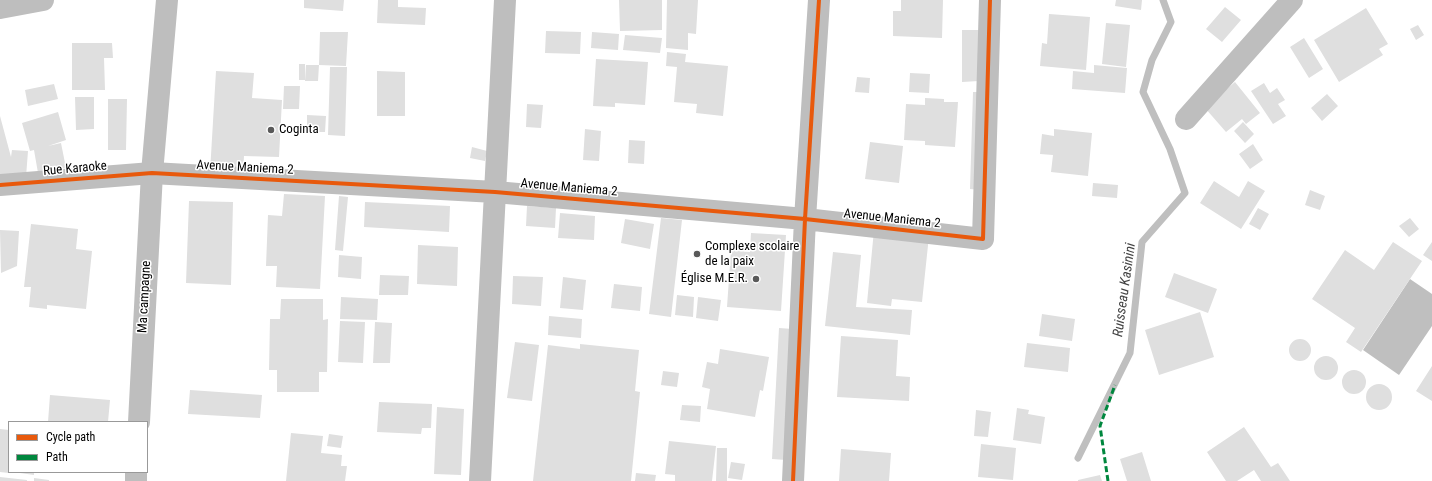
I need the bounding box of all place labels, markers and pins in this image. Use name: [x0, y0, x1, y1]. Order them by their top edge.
place label: Coginta: [279, 122, 319, 138]
marker: Coginta: [266, 125, 276, 135]
place label: Complexe scolaire de la paix: [705, 239, 799, 270]
marker: Complexe scolaire de la paix: [692, 249, 702, 259]
place label: Église M.E.R.: [681, 271, 748, 287]
marker: Église M.E.R.: [751, 274, 761, 284]

